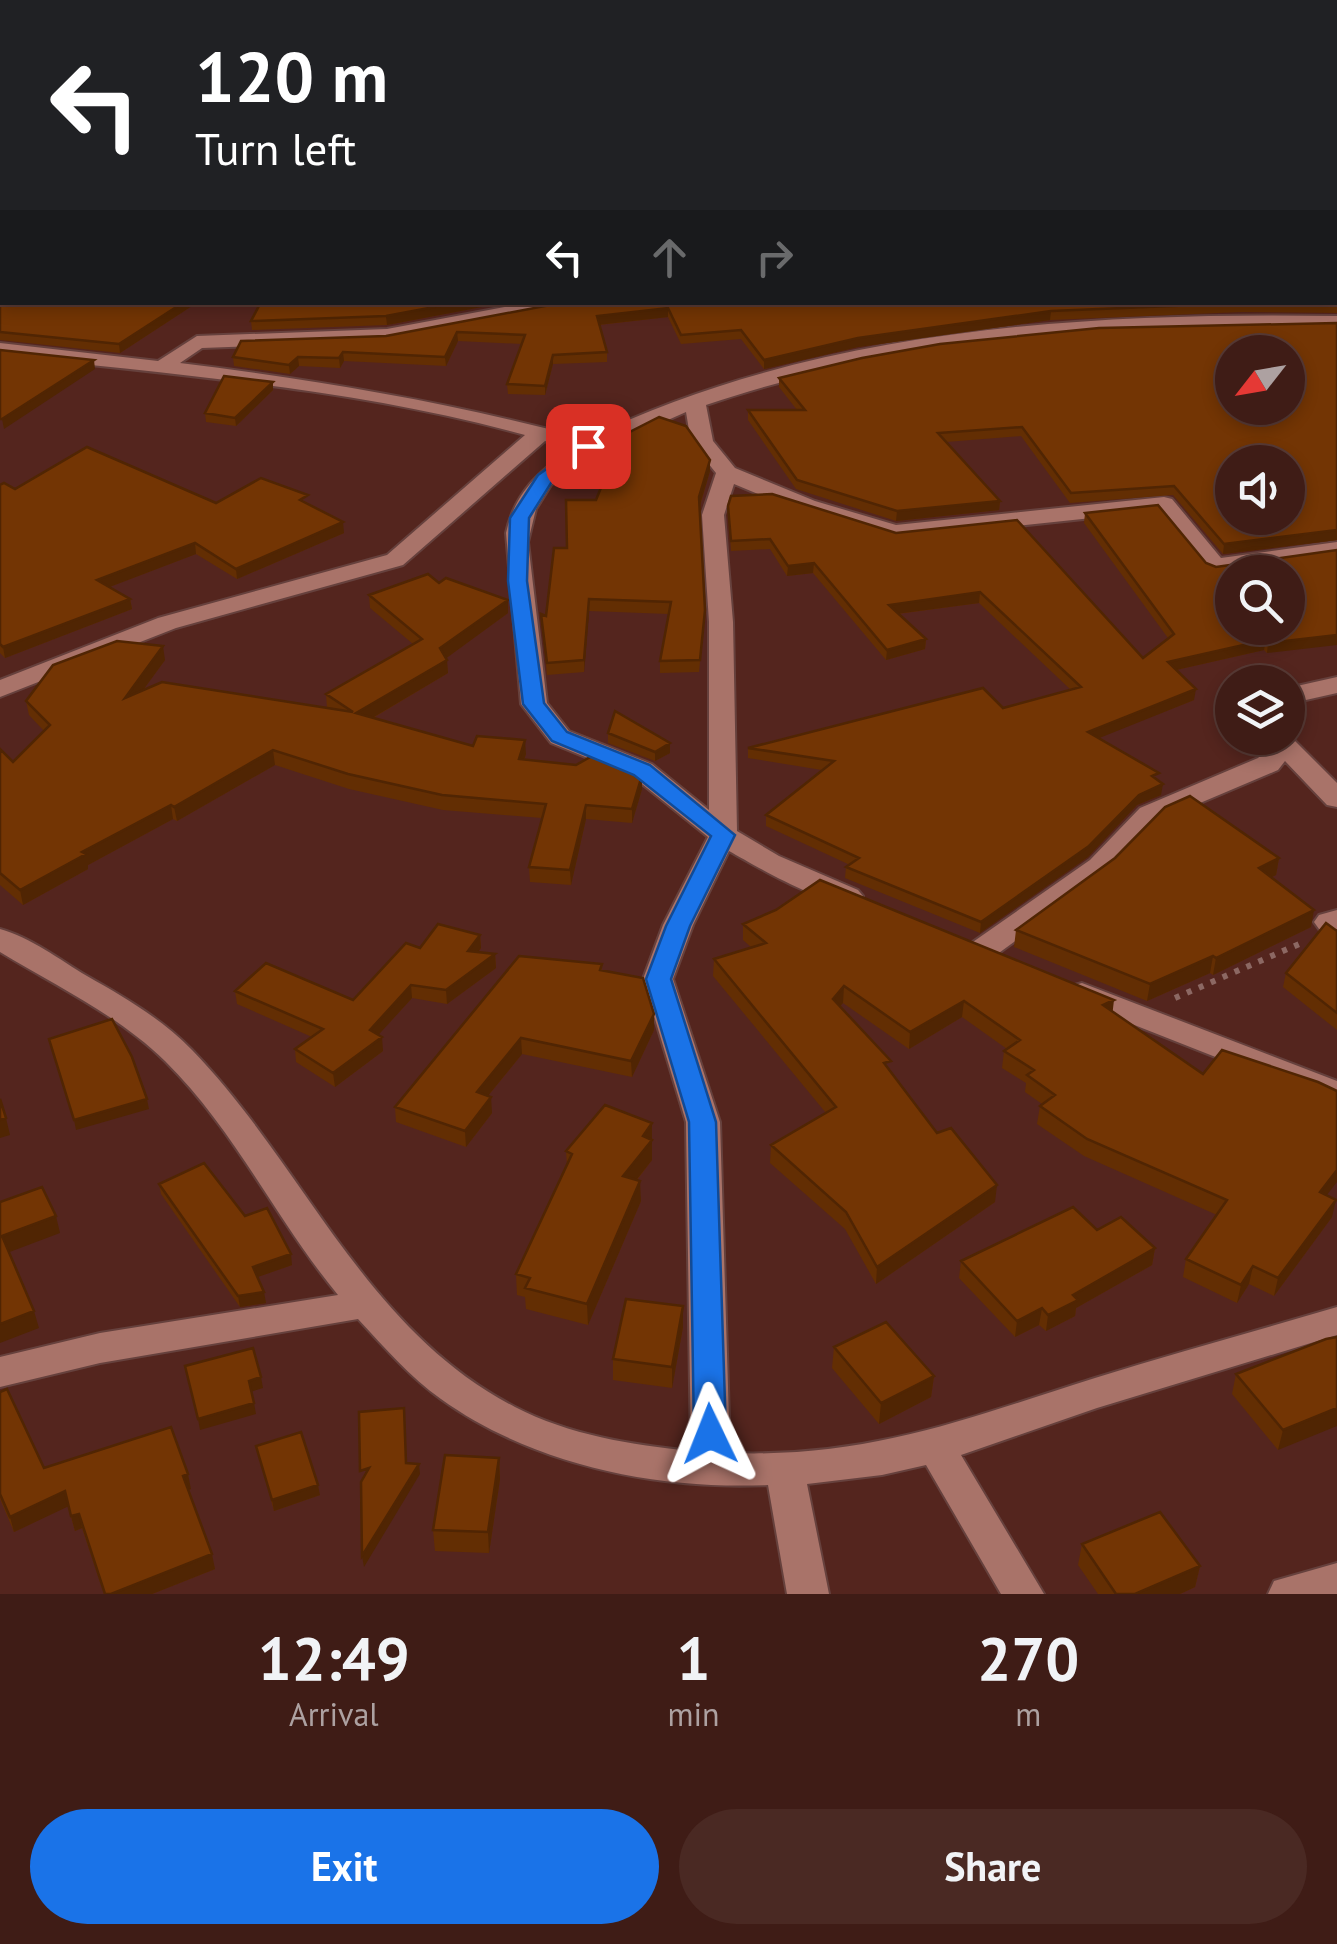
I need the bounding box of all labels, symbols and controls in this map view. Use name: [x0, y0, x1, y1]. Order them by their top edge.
text: 120 m: [195, 31, 388, 121]
icon: left: [30, 40, 160, 170]
text: Turn left: [195, 119, 356, 177]
icon: left: [537, 230, 592, 285]
icon: ahead: [642, 230, 697, 285]
icon: right: [747, 230, 802, 285]
north arrow: [1215, 335, 1305, 425]
map controls: [1215, 335, 1305, 755]
pin: [546, 404, 631, 489]
icon: arrive: [561, 419, 616, 474]
button: sound: [1215, 445, 1305, 535]
button: search: [1215, 555, 1305, 645]
button: layers: [1215, 665, 1305, 755]
position arrow: [658, 1382, 762, 1486]
text: 12:49: [258, 1619, 410, 1697]
text: 1: [677, 1619, 711, 1697]
text: 270: [977, 1619, 1079, 1697]
text: Arrival: [289, 1693, 379, 1735]
text: min: [668, 1693, 720, 1735]
text: m: [1015, 1693, 1041, 1735]
button: Exit: [30, 1809, 659, 1924]
button: Share: [679, 1809, 1307, 1924]

